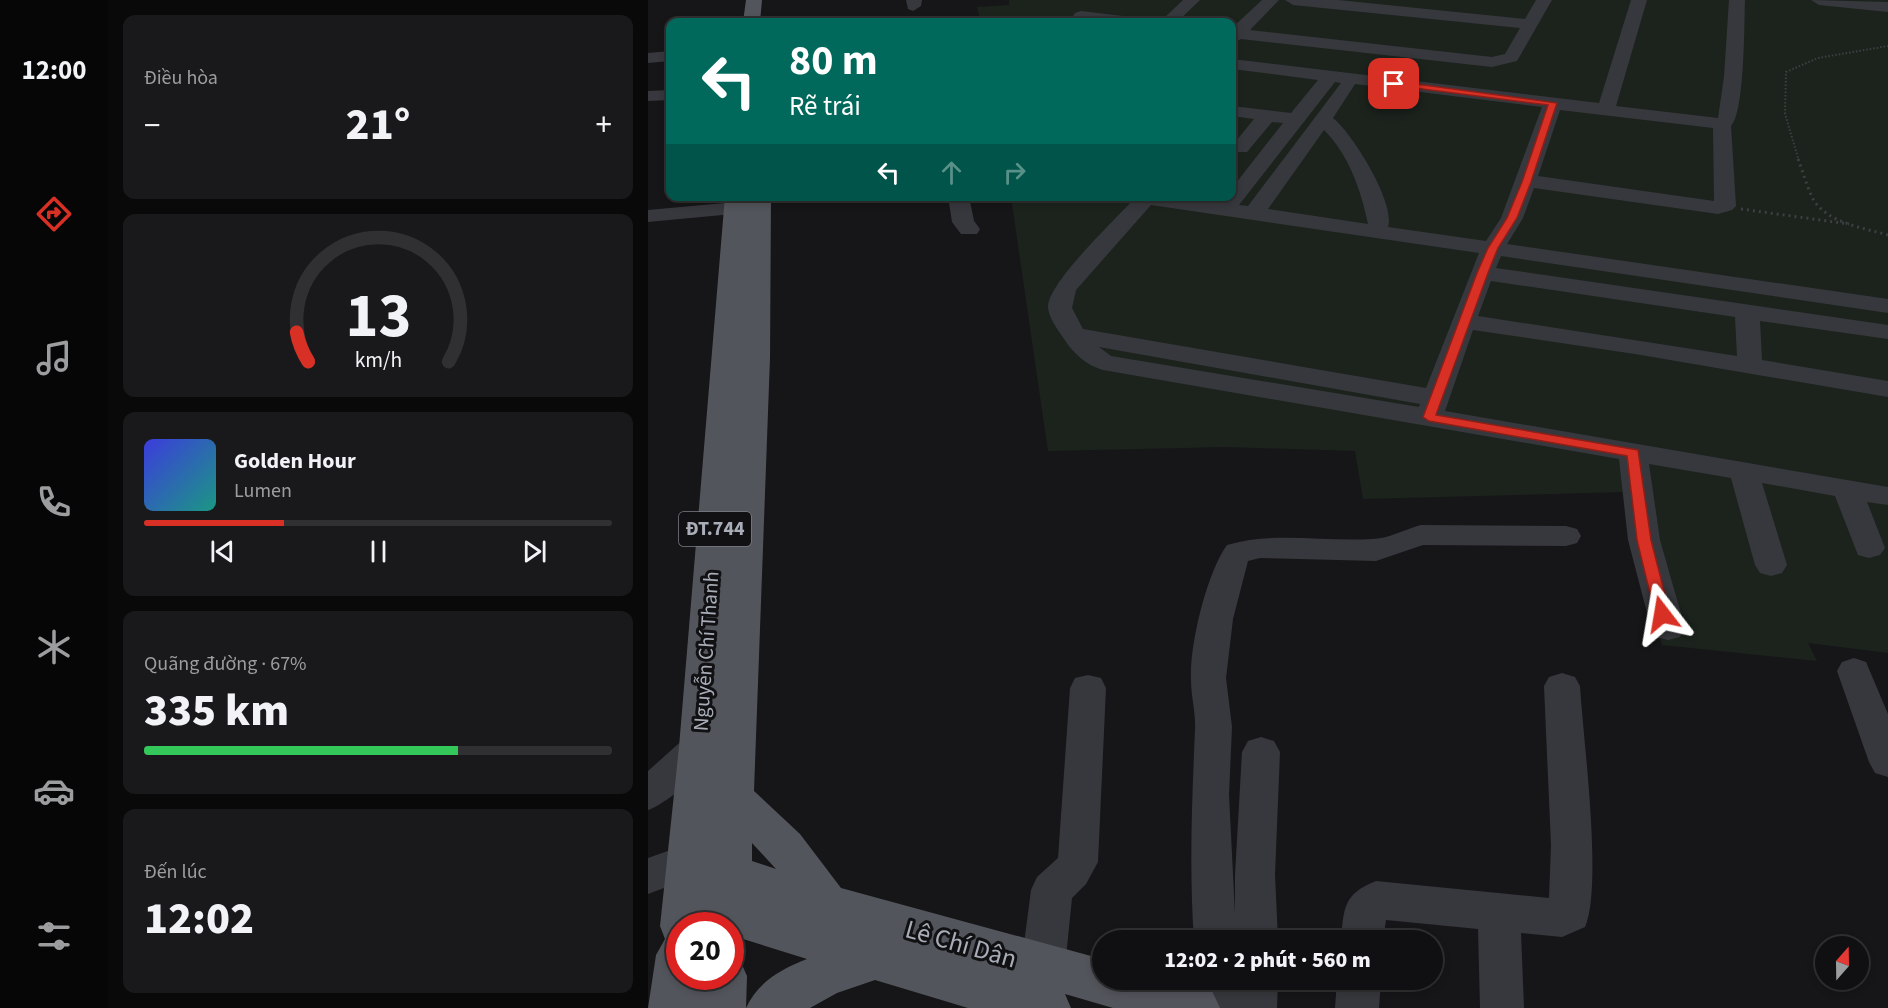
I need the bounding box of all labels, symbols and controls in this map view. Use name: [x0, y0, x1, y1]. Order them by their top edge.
text: 80 m: [789, 31, 878, 91]
icon: left: [690, 42, 768, 120]
text: 12:00: [21, 51, 87, 90]
pin: [1368, 58, 1419, 109]
text: Điều hòa: [144, 64, 218, 92]
icon: arrive: [1377, 67, 1410, 100]
text: Rẽ trái: [789, 87, 861, 126]
text: 21°: [346, 93, 410, 157]
text: −: [144, 102, 160, 149]
text: +: [596, 102, 612, 149]
icon: left: [872, 156, 905, 189]
icon: ahead: [935, 156, 968, 189]
icon: right: [998, 156, 1031, 189]
icon: directions: [33, 193, 75, 235]
text: 13: [345, 273, 411, 362]
icon: music: [33, 337, 75, 379]
text: km/h: [354, 346, 402, 377]
text: Golden Hour: [234, 445, 356, 477]
text: Lumen: [234, 477, 292, 505]
icon: phone: [33, 481, 75, 523]
road number: ĐT.744: [679, 512, 751, 546]
icon: previous: [206, 535, 239, 568]
icon: pause: [362, 535, 395, 568]
icon: next: [518, 535, 551, 568]
street label: Nguyễn Chí Thanh: [685, 570, 727, 732]
position arrow: [1630, 582, 1694, 646]
icon: climate: [33, 626, 75, 668]
text: Quãng đường · 67%: [144, 650, 307, 678]
text: 335 km: [144, 679, 289, 743]
icon: car: [33, 770, 75, 812]
text: Đến lúc: [144, 858, 207, 886]
text: 12:02: [144, 887, 254, 951]
street label: Lê Chí Dân: [901, 910, 1021, 978]
speed limit sign: 20: [666, 912, 744, 990]
icon: filters: [33, 915, 75, 957]
north arrow: [1815, 936, 1869, 990]
map controls: [1815, 936, 1869, 990]
text: 12:02 · 2 phút · 560 m: [1164, 944, 1371, 976]

